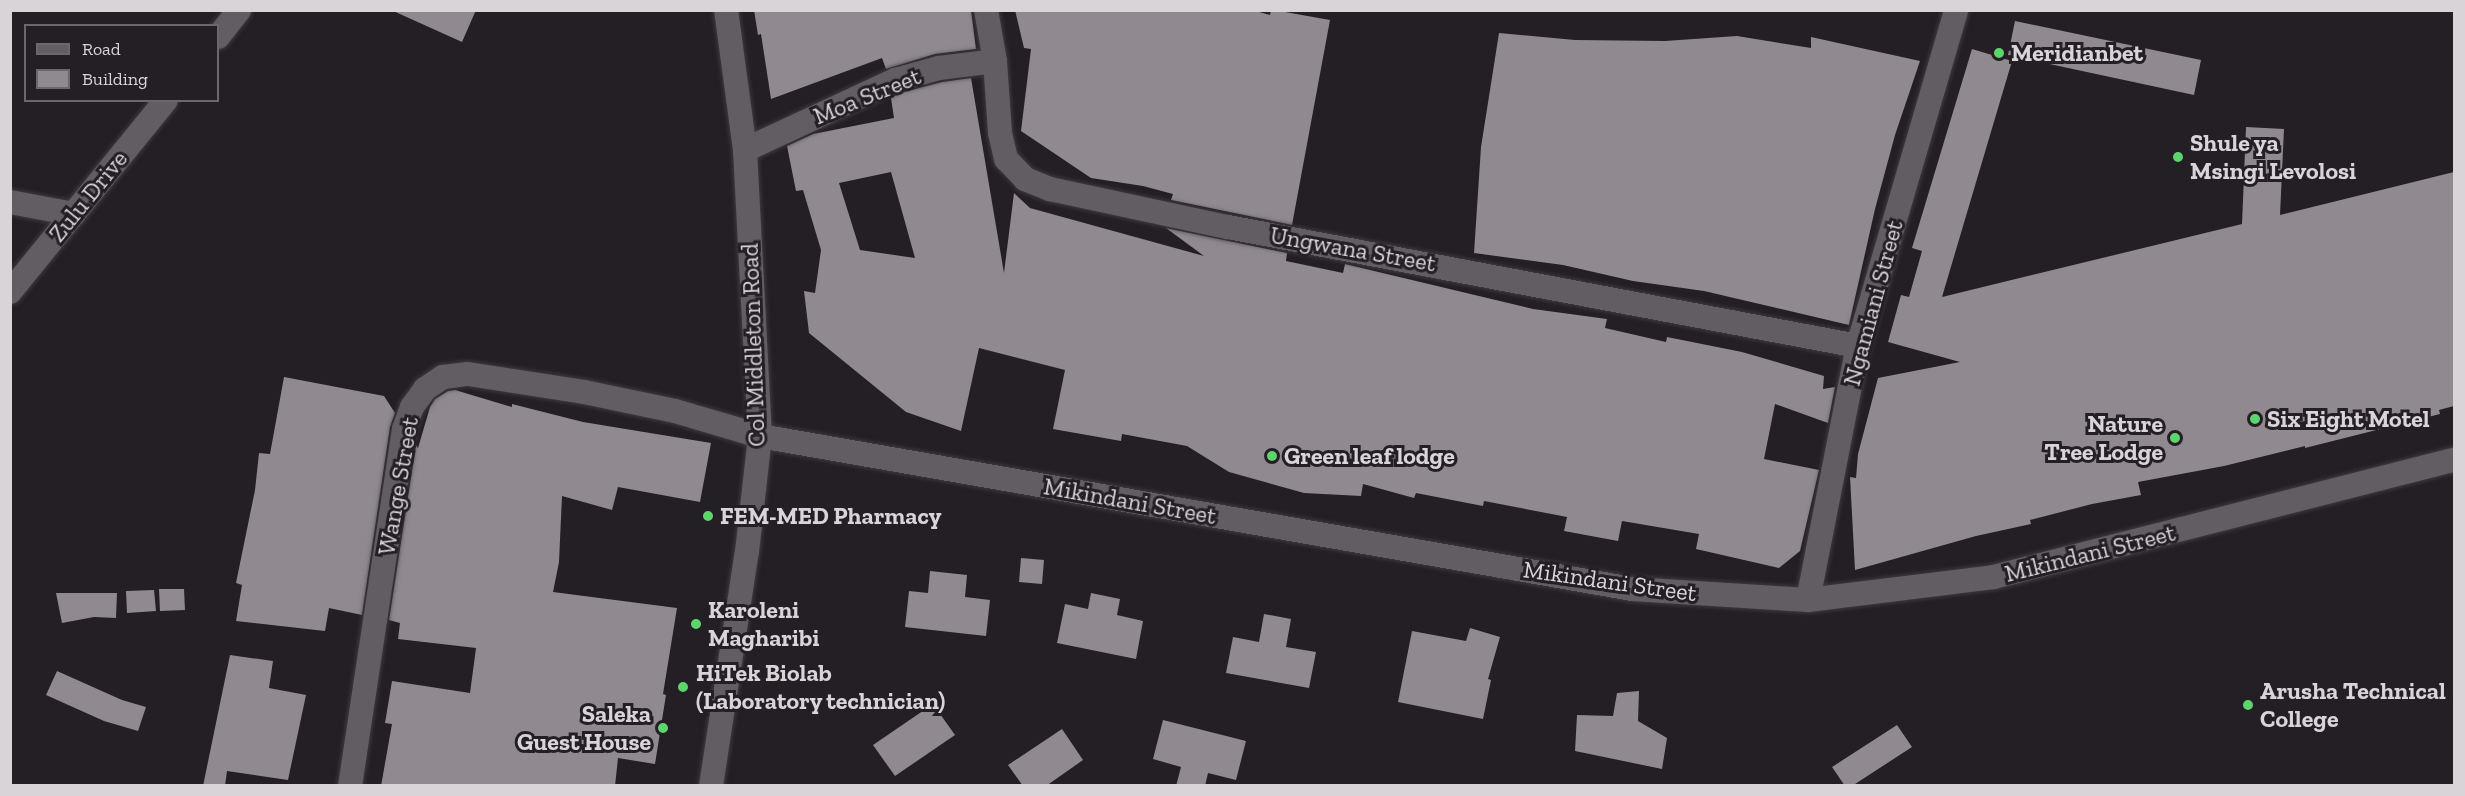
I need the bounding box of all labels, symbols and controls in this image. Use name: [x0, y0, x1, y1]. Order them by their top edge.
legend: [24, 24, 219, 102]
text: Road: [82, 38, 121, 60]
place label: Meridianbet: [2011, 39, 2143, 67]
marker: Meridianbet: [1992, 46, 2006, 60]
street label: Moa Street: [809, 61, 925, 131]
text: Building: [82, 68, 148, 90]
place label: Shule ya Msingi Levolosi: [2190, 129, 2356, 185]
street label: Zulu Drive: [43, 145, 133, 247]
marker: Shule ya Msingi Levolosi: [2171, 150, 2185, 164]
street label: Ngamiani Street: [1837, 217, 1909, 389]
street label: Ungwana Street: [1268, 220, 1438, 278]
street label: Col Middleton Road: [735, 243, 771, 447]
place label: Six Eight Motel: [2267, 405, 2430, 433]
place label: Nature Tree Lodge: [2044, 410, 2163, 466]
marker: Six Eight Motel: [2248, 412, 2262, 426]
street label: Wange Street: [372, 415, 424, 557]
marker: Nature Tree Lodge: [2168, 431, 2182, 445]
place label: Green leaf lodge: [1284, 442, 1454, 470]
marker: Green leaf lodge: [1265, 449, 1279, 463]
street label: Mikindani Street: [1041, 472, 1219, 530]
place label: FEM-MED Pharmacy: [720, 502, 941, 530]
marker: FEM-MED Pharmacy: [701, 509, 715, 523]
street label: Mikindani Street: [2002, 518, 2178, 588]
street label: Mikindani Street: [1521, 555, 1699, 607]
place label: Karoleni Magharibi: [708, 596, 819, 652]
marker: Karoleni Magharibi: [689, 617, 703, 631]
place label: HiTek Biolab (Laboratory technician): [696, 659, 946, 715]
place label: Arusha Technical College: [2260, 677, 2446, 733]
marker: HiTek Biolab (Laboratory technician): [674, 678, 692, 696]
marker: Arusha Technical College: [2241, 698, 2255, 712]
place label: Saleka Guest House: [517, 700, 651, 756]
marker: Saleka Guest House: [656, 721, 670, 735]

